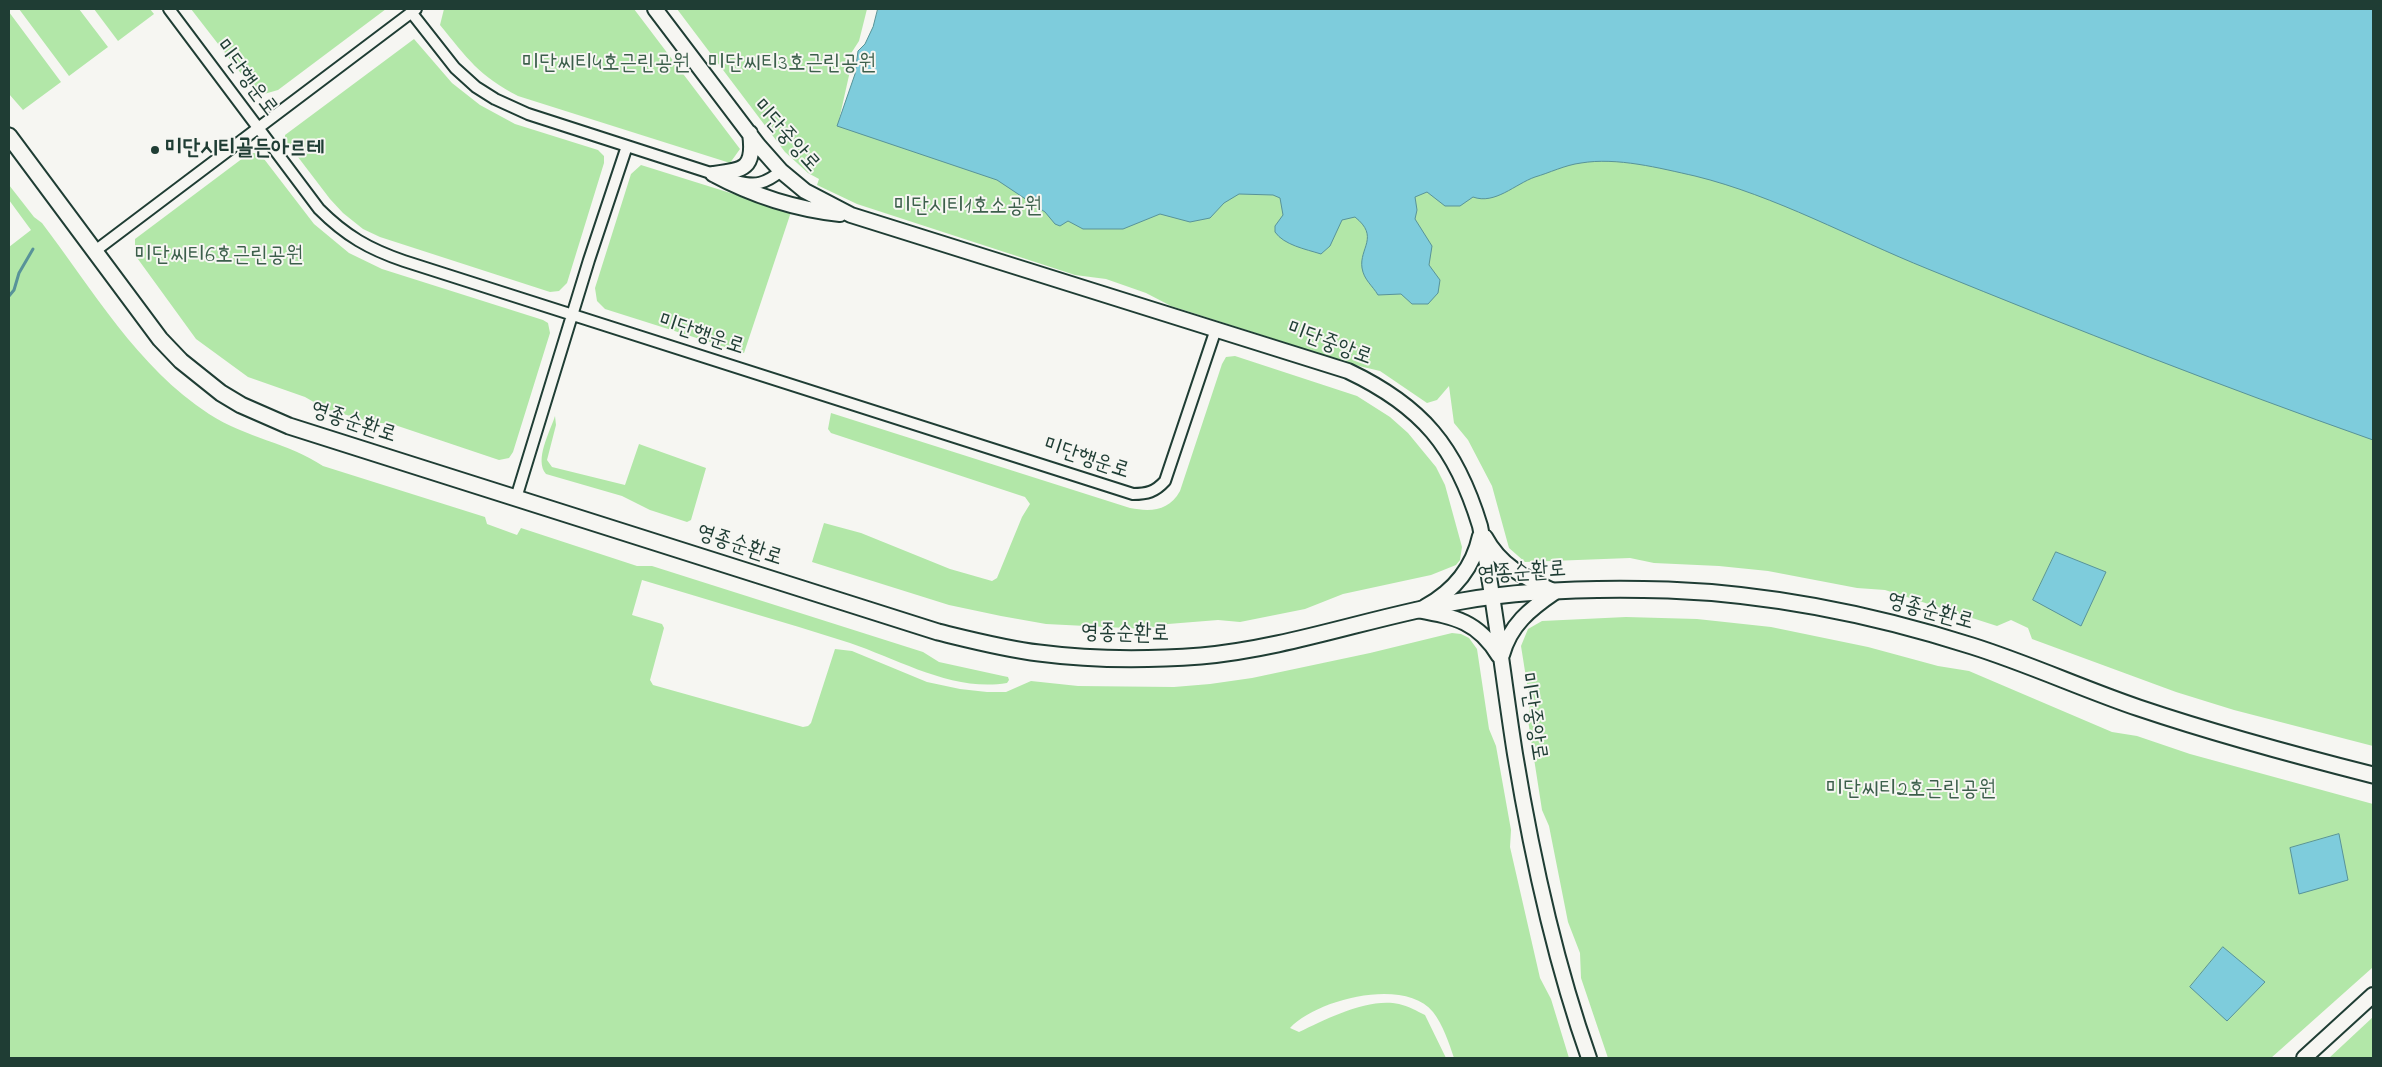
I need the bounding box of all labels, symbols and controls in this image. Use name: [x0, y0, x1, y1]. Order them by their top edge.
street label: 미단행운로: [208, 36, 282, 122]
park label: 미단씨티4호근린공원: [522, 52, 690, 78]
park label: 미단씨티3호근린공원: [708, 52, 876, 78]
street label: 미단중앙로: [746, 95, 824, 179]
place label: 미단시티골든아르테: [165, 137, 324, 163]
marker: 미단시티골든아르테: [149, 144, 161, 156]
park label: 미단시티1호소공원: [894, 195, 1042, 221]
park label: 미단씨티6호근린공원: [134, 244, 304, 270]
street label: 미단행운로: [655, 310, 747, 362]
street label: 미단중앙로: [1283, 317, 1375, 373]
street label: 영종순환로: [307, 398, 399, 450]
street label: 미단행운로: [1040, 434, 1132, 486]
street label: 영종순환로: [693, 521, 785, 573]
street label: 영종순환로: [1477, 558, 1567, 590]
street label: 영종순환로: [1884, 589, 1976, 637]
street label: 영종순환로: [1081, 621, 1169, 649]
street label: 미단중앙로: [1511, 671, 1551, 763]
park label: 미단씨티2호근린공원: [1826, 778, 1996, 804]

